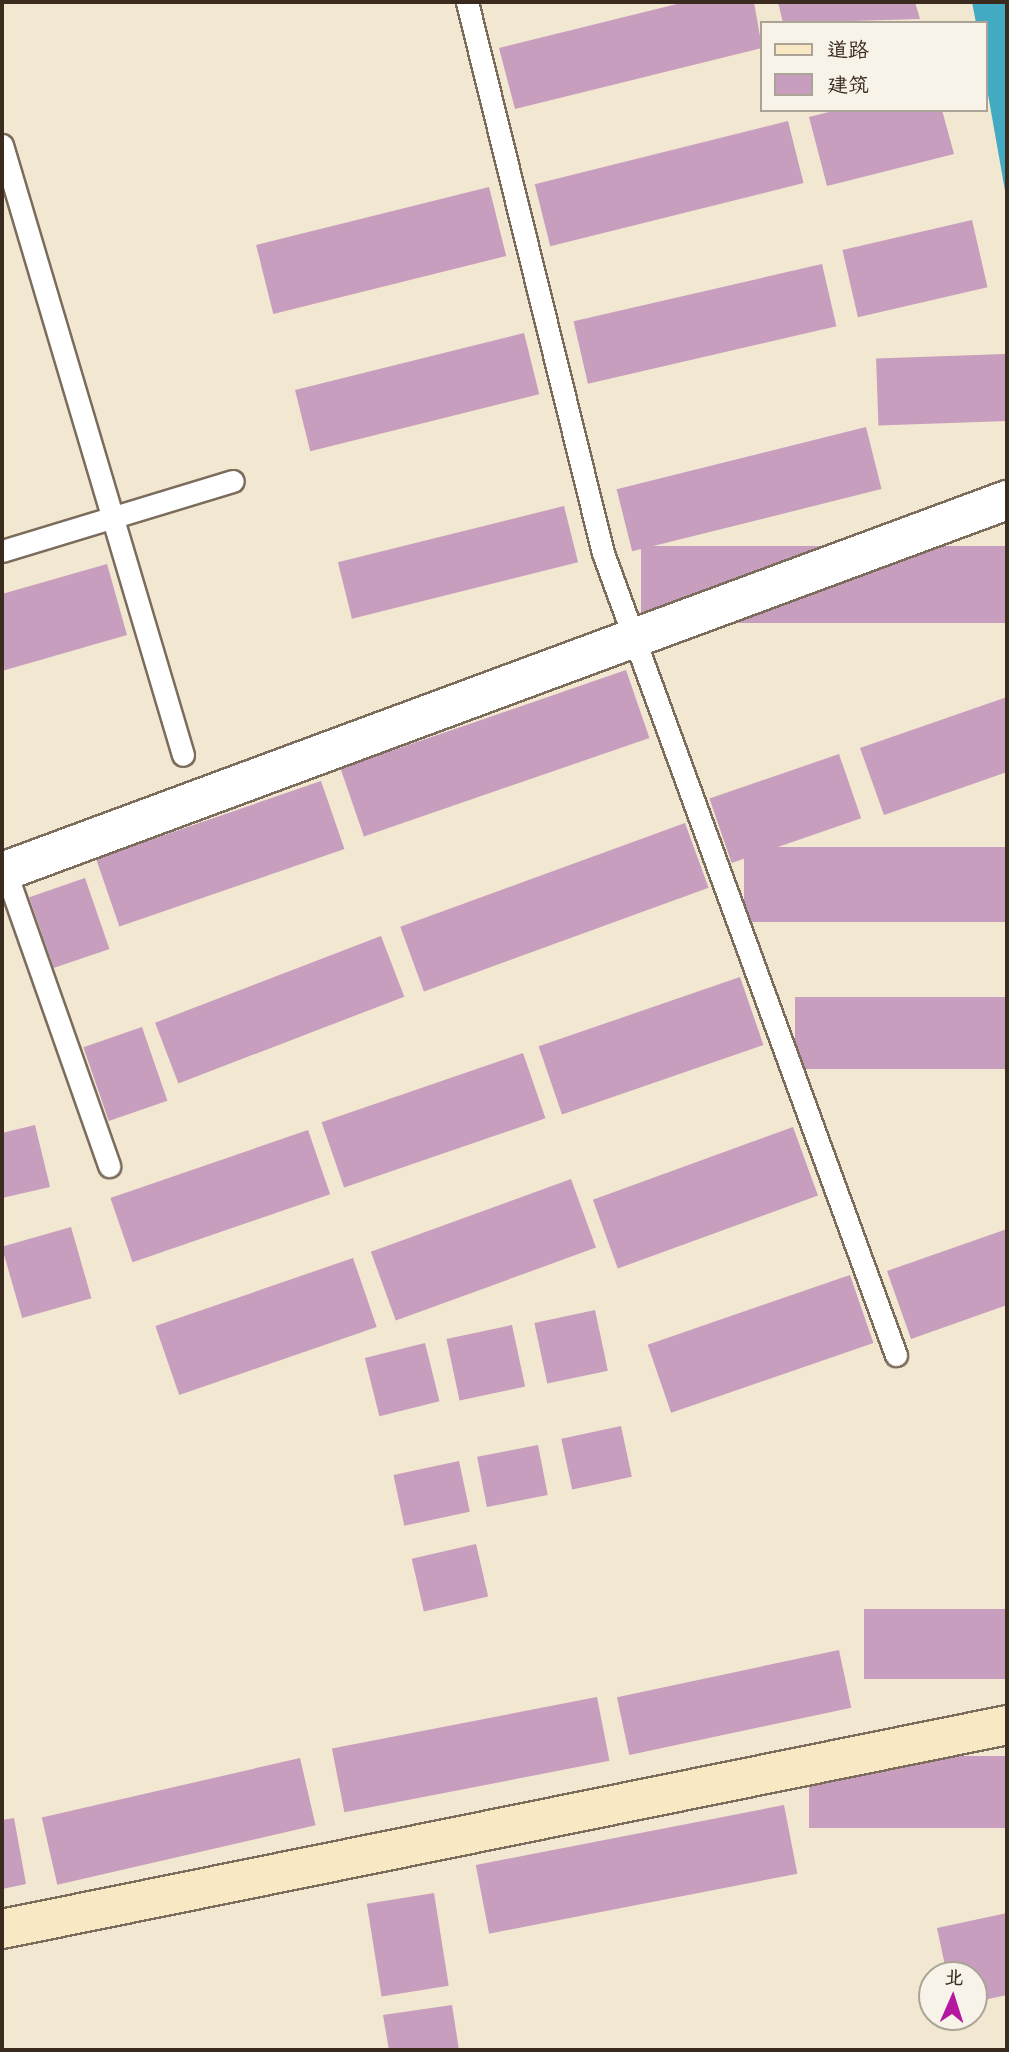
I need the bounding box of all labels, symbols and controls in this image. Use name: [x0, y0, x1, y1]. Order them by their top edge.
legend: [760, 21, 988, 112]
text: 道路: [827, 35, 869, 64]
text: 建筑: [827, 70, 869, 99]
north arrow: [918, 1961, 988, 2031]
text: 北: [944, 1964, 964, 1991]

